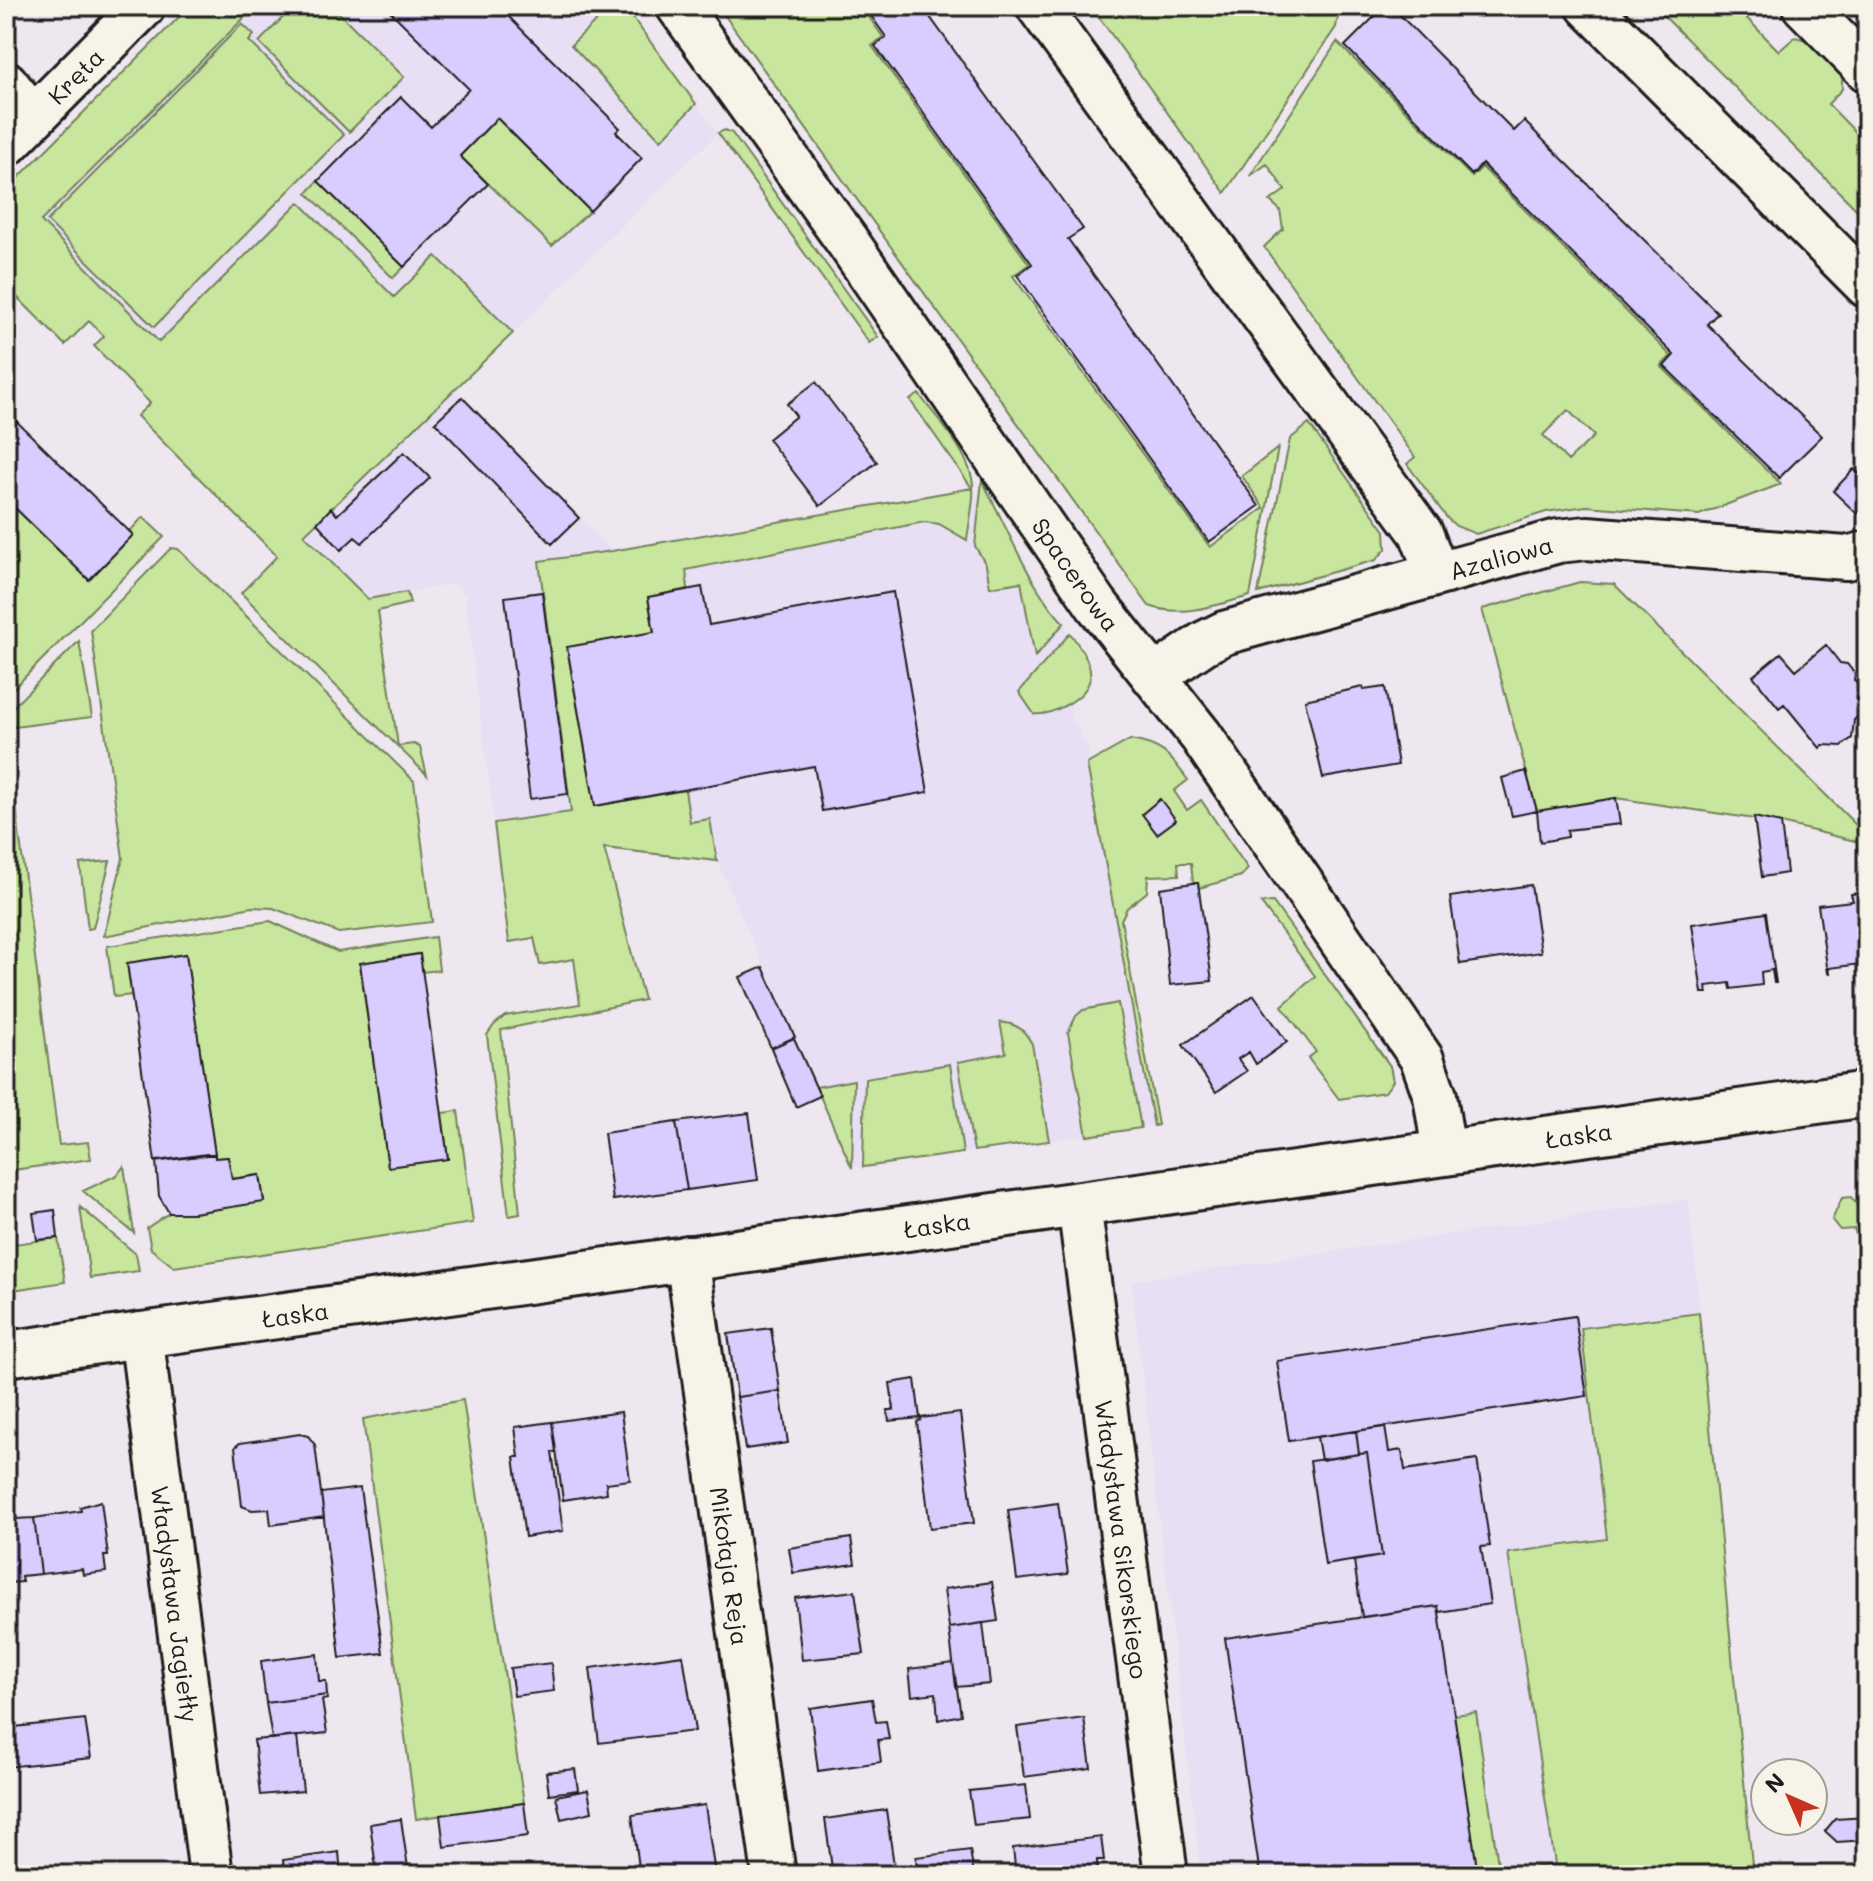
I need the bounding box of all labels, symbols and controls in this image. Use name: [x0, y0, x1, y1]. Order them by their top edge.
street label: Kręta: [40, 41, 110, 110]
street label: Spacerowa: [1026, 511, 1127, 637]
street label: Azaliowa: [1446, 528, 1556, 586]
street label: Łaska: [1543, 1114, 1614, 1154]
street label: Łaska: [902, 1204, 972, 1244]
street label: Łaska: [260, 1294, 330, 1334]
street label: Władysława Sikorskiego: [1089, 1398, 1156, 1681]
street label: Władysława Jagiełły: [145, 1484, 207, 1724]
street label: Mikołaja Reja: [704, 1485, 757, 1647]
north arrow: [1749, 1757, 1829, 1837]
text: N: [1758, 1766, 1791, 1799]

